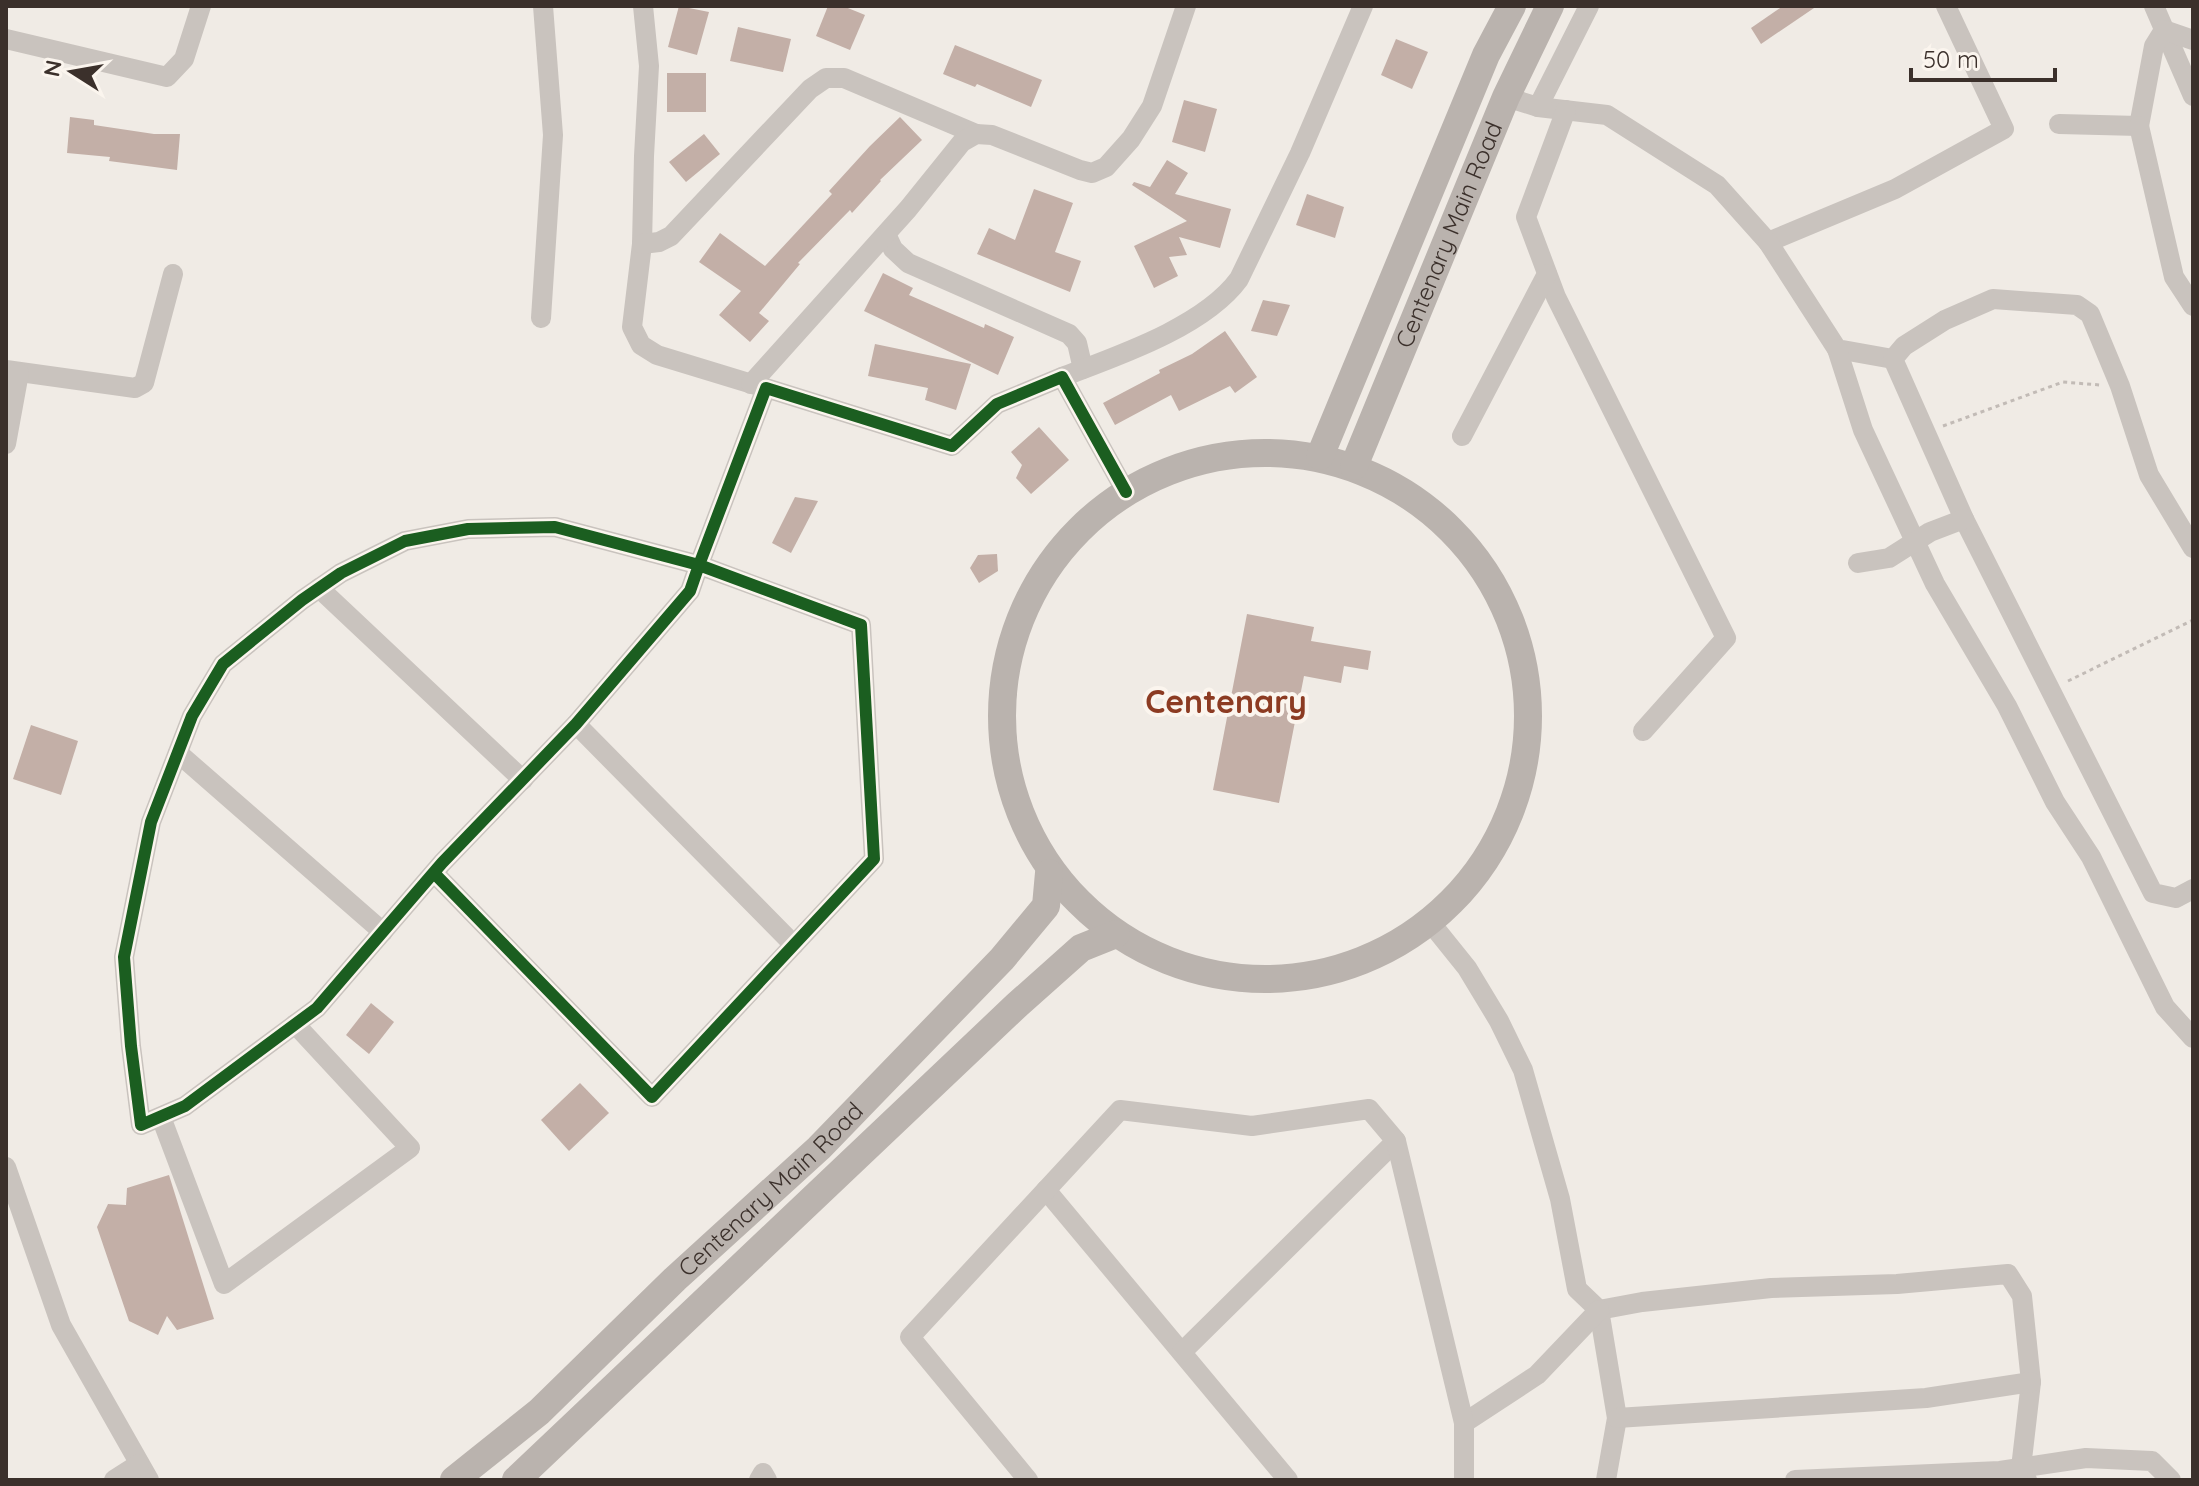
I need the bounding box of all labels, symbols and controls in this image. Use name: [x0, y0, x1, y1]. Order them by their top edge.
north arrow: [32, 32, 112, 112]
scale bar: [1911, 32, 2055, 82]
text: 50 m: [1923, 44, 1979, 74]
text: N: [37, 58, 68, 79]
street label: Centenary Main Road: [1388, 117, 1508, 352]
district label: Centenary: [1145, 681, 1307, 721]
street label: Centenary Main Road: [672, 1096, 869, 1283]

